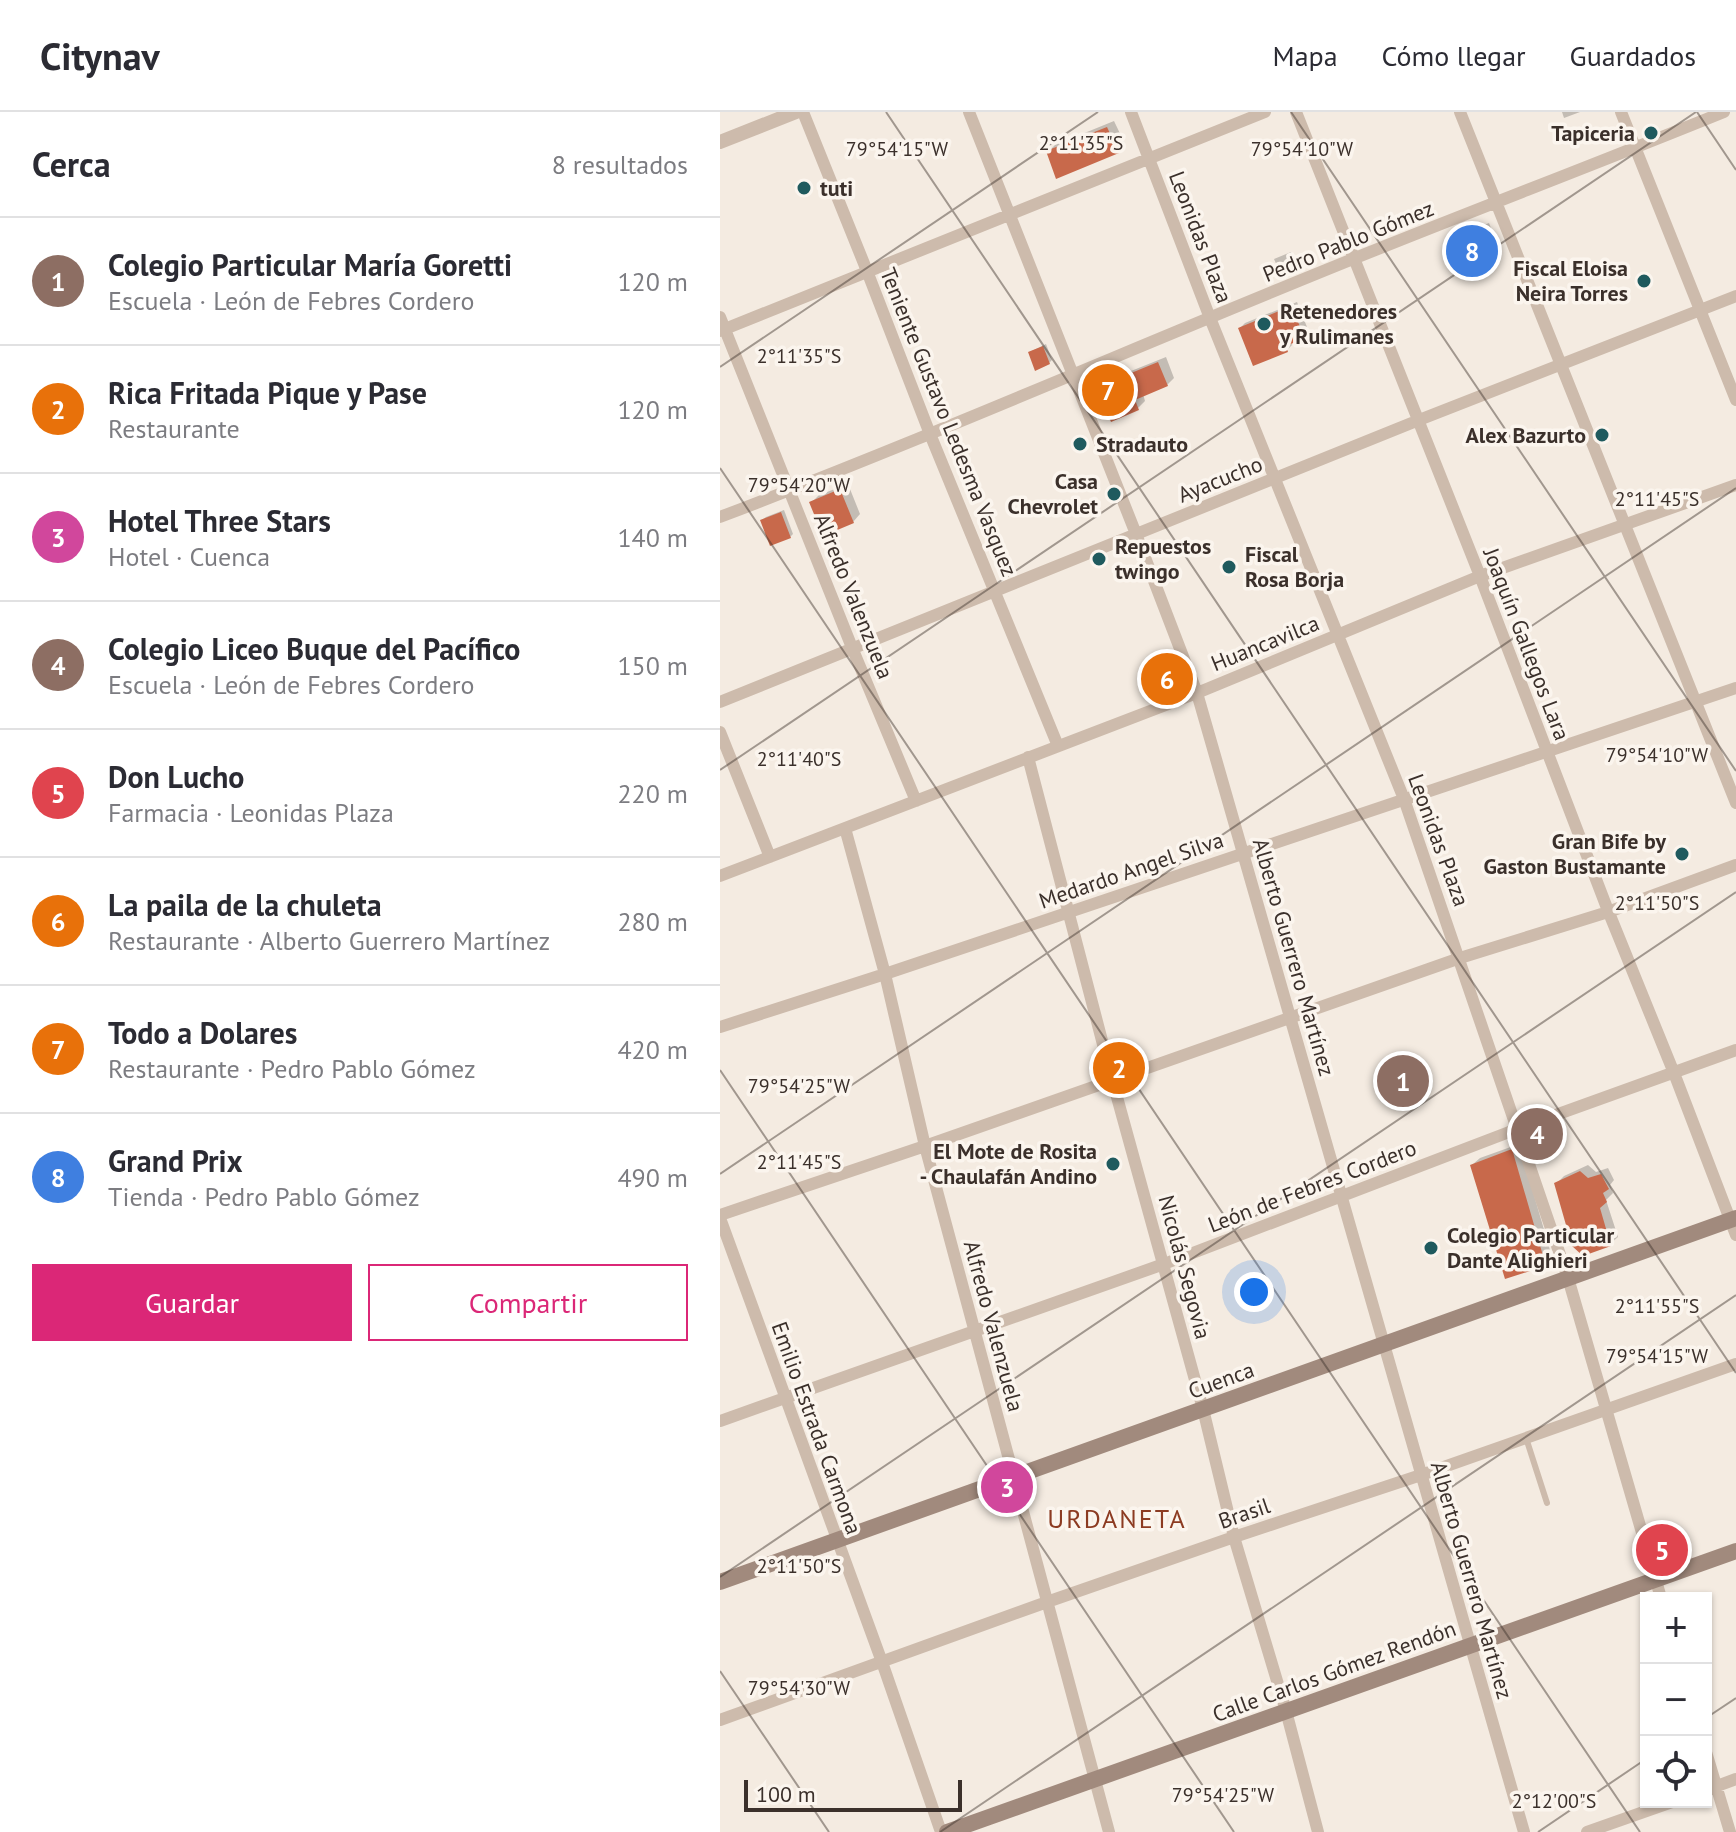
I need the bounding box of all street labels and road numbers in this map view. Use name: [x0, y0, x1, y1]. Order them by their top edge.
street label: Leonidas Plaza: [1163, 167, 1239, 307]
street label: Pedro Pablo Gómez: [1258, 194, 1438, 288]
street label: Teniente Gustavo Ledesma Vasquez: [874, 264, 1024, 580]
street label: Ayacucho: [1174, 449, 1266, 509]
street label: Alfredo Valenzuela: [808, 509, 900, 683]
street label: Joaquín Gallegos Lara: [1477, 543, 1577, 744]
street label: Huancavilca: [1207, 609, 1323, 677]
street label: Leonidas Plaza: [1402, 770, 1476, 910]
street label: Medardo Angel Silva: [1035, 825, 1227, 915]
street label: Alberto Guerrero Martínez: [1247, 835, 1341, 1079]
street label: León de Febres Cordero: [1204, 1133, 1420, 1239]
street label: Nicolás Segovia: [1152, 1192, 1218, 1342]
street label: Alfredo Valenzuela: [958, 1237, 1030, 1415]
street label: Emilio Estrada Carmona: [765, 1318, 869, 1538]
street label: Cuenca: [1184, 1355, 1258, 1405]
street label: Alberto Guerrero Martínez: [1425, 1458, 1519, 1702]
street label: Brasil: [1214, 1491, 1274, 1535]
street label: Calle Carlos Gómez Rendón: [1208, 1614, 1460, 1728]

